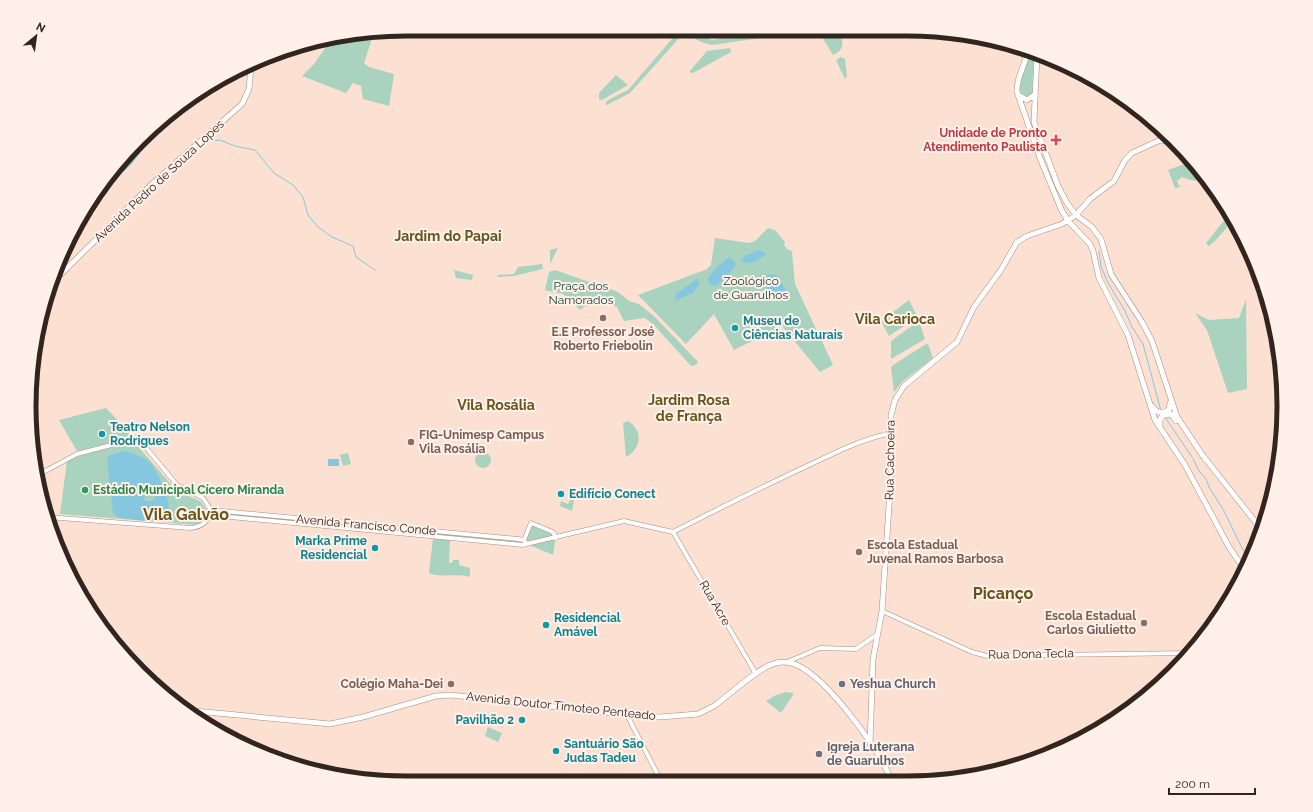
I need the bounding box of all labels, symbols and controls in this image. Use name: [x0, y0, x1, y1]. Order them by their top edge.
north arrow: [16, 16, 56, 56]
text: N: [34, 20, 47, 35]
street label: Avenida Pedro de Souza Lopes: [91, 117, 227, 245]
place label: Unidade de Pronto Atendimento Paulista: [923, 126, 1047, 154]
marker: Unidade de Pronto Atendimento Paulista: [1050, 134, 1062, 146]
district label: Jardim do Papai: [394, 228, 502, 244]
park label: Zoológico de Guarulhos: [714, 274, 788, 302]
park label: Praça dos Namorados: [548, 279, 614, 307]
district label: Vila Carioca: [855, 311, 935, 327]
marker: E.E Professor José Roberto Friebolin: [598, 313, 608, 323]
place label: Museu de Ciências Naturais: [743, 314, 843, 342]
marker: Museu de Ciências Naturais: [730, 323, 740, 333]
place label: E.E Professor José Roberto Friebolin: [551, 325, 655, 353]
district label: Jardim Rosa de França: [648, 392, 730, 424]
district label: Vila Rosália: [457, 397, 535, 413]
place label: Teatro Nelson Rodrigues: [110, 420, 190, 448]
street label: Rua Cachoeira: [882, 420, 898, 500]
place label: FIG-Unimesp Campus Vila Rosália: [419, 428, 544, 456]
marker: Teatro Nelson Rodrigues: [97, 429, 107, 439]
marker: FIG-Unimesp Campus Vila Rosália: [406, 437, 416, 447]
place label: Estádio Municipal Cícero Miranda: [93, 483, 284, 497]
marker: Estádio Municipal Cícero Miranda: [80, 485, 90, 495]
place label: Edifício Conect: [569, 487, 656, 501]
marker: Edifício Conect: [556, 489, 566, 499]
district label: Vila Galvão: [143, 505, 229, 524]
street label: Avenida Francisco Conde: [295, 512, 437, 538]
place label: Marka Prime Residencial: [295, 534, 367, 562]
place label: Escola Estadual Juvenal Ramos Barbosa: [867, 538, 1004, 566]
marker: Marka Prime Residencial: [370, 543, 380, 553]
marker: Escola Estadual Juvenal Ramos Barbosa: [854, 547, 864, 557]
street label: Rua Acre: [697, 578, 733, 628]
district label: Picanço: [973, 584, 1034, 603]
place label: Escola Estadual Carlos Giulietto: [1045, 609, 1136, 637]
place label: Residencial Amável: [554, 611, 621, 639]
marker: Escola Estadual Carlos Giulietto: [1139, 618, 1149, 628]
marker: Residencial Amável: [541, 620, 551, 630]
street label: Rua Dona Tecla: [988, 646, 1074, 662]
place label: Colégio Maha-Dei: [341, 677, 443, 691]
place label: Yeshua Church: [850, 677, 936, 691]
marker: Colégio Maha-Dei: [446, 679, 456, 689]
marker: Yeshua Church: [837, 679, 847, 689]
street label: Avenida Doutor Timoteo Penteado: [465, 689, 657, 723]
place label: Pavilhão 2: [455, 713, 514, 727]
marker: Pavilhão 2: [517, 715, 527, 725]
place label: Santuário São Judas Tadeu: [564, 737, 644, 765]
place label: Igreja Luterana de Guarulhos: [827, 740, 914, 768]
marker: Santuário São Judas Tadeu: [551, 746, 561, 756]
marker: Igreja Luterana de Guarulhos: [814, 749, 824, 759]
scale bar: [1169, 770, 1255, 796]
text: 200 m: [1175, 777, 1210, 791]

